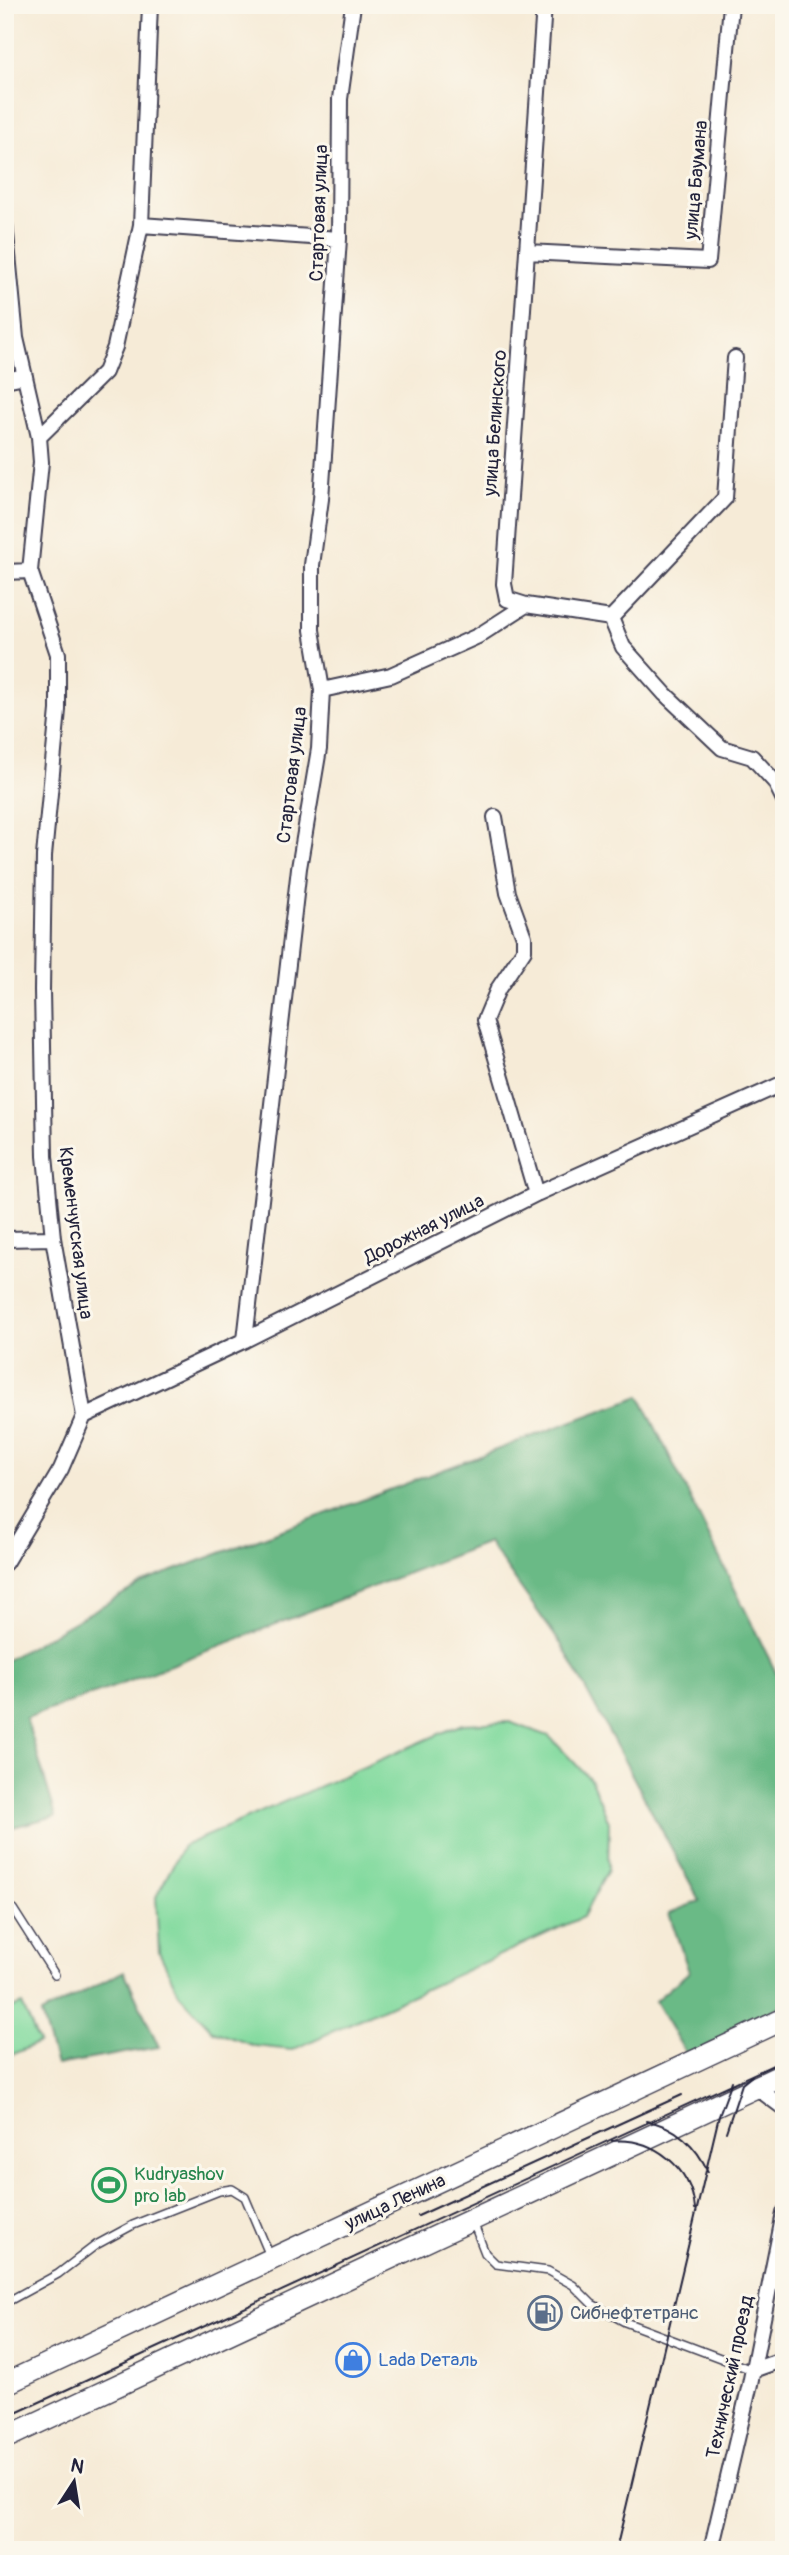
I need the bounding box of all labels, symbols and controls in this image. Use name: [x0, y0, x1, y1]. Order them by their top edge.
street label: улица Баумана: [679, 119, 713, 242]
street label: Стартовая улица: [305, 144, 333, 282]
street label: улица Белинского: [478, 349, 512, 498]
street label: Стартовая улица: [272, 705, 312, 845]
street label: Кременчугская улица: [54, 1145, 99, 1321]
street label: Дорожная улица: [359, 1188, 488, 1270]
place label: Kudryashov pro lab: [134, 2162, 224, 2208]
sports icon: Kudryashov pro lab: [90, 2166, 128, 2204]
street label: улица Ленина: [340, 2168, 449, 2236]
street label: Технический проезд: [701, 2293, 759, 2461]
fuel station icon: Сибнефтетранс: [526, 2294, 564, 2332]
place label: Сибнефтетранс: [570, 2301, 699, 2325]
shop icon: Lada Dеталь: [334, 2341, 372, 2379]
place label: Lada Dеталь: [378, 2348, 478, 2372]
north arrow: [38, 2446, 108, 2516]
text: N: [69, 2453, 86, 2479]

